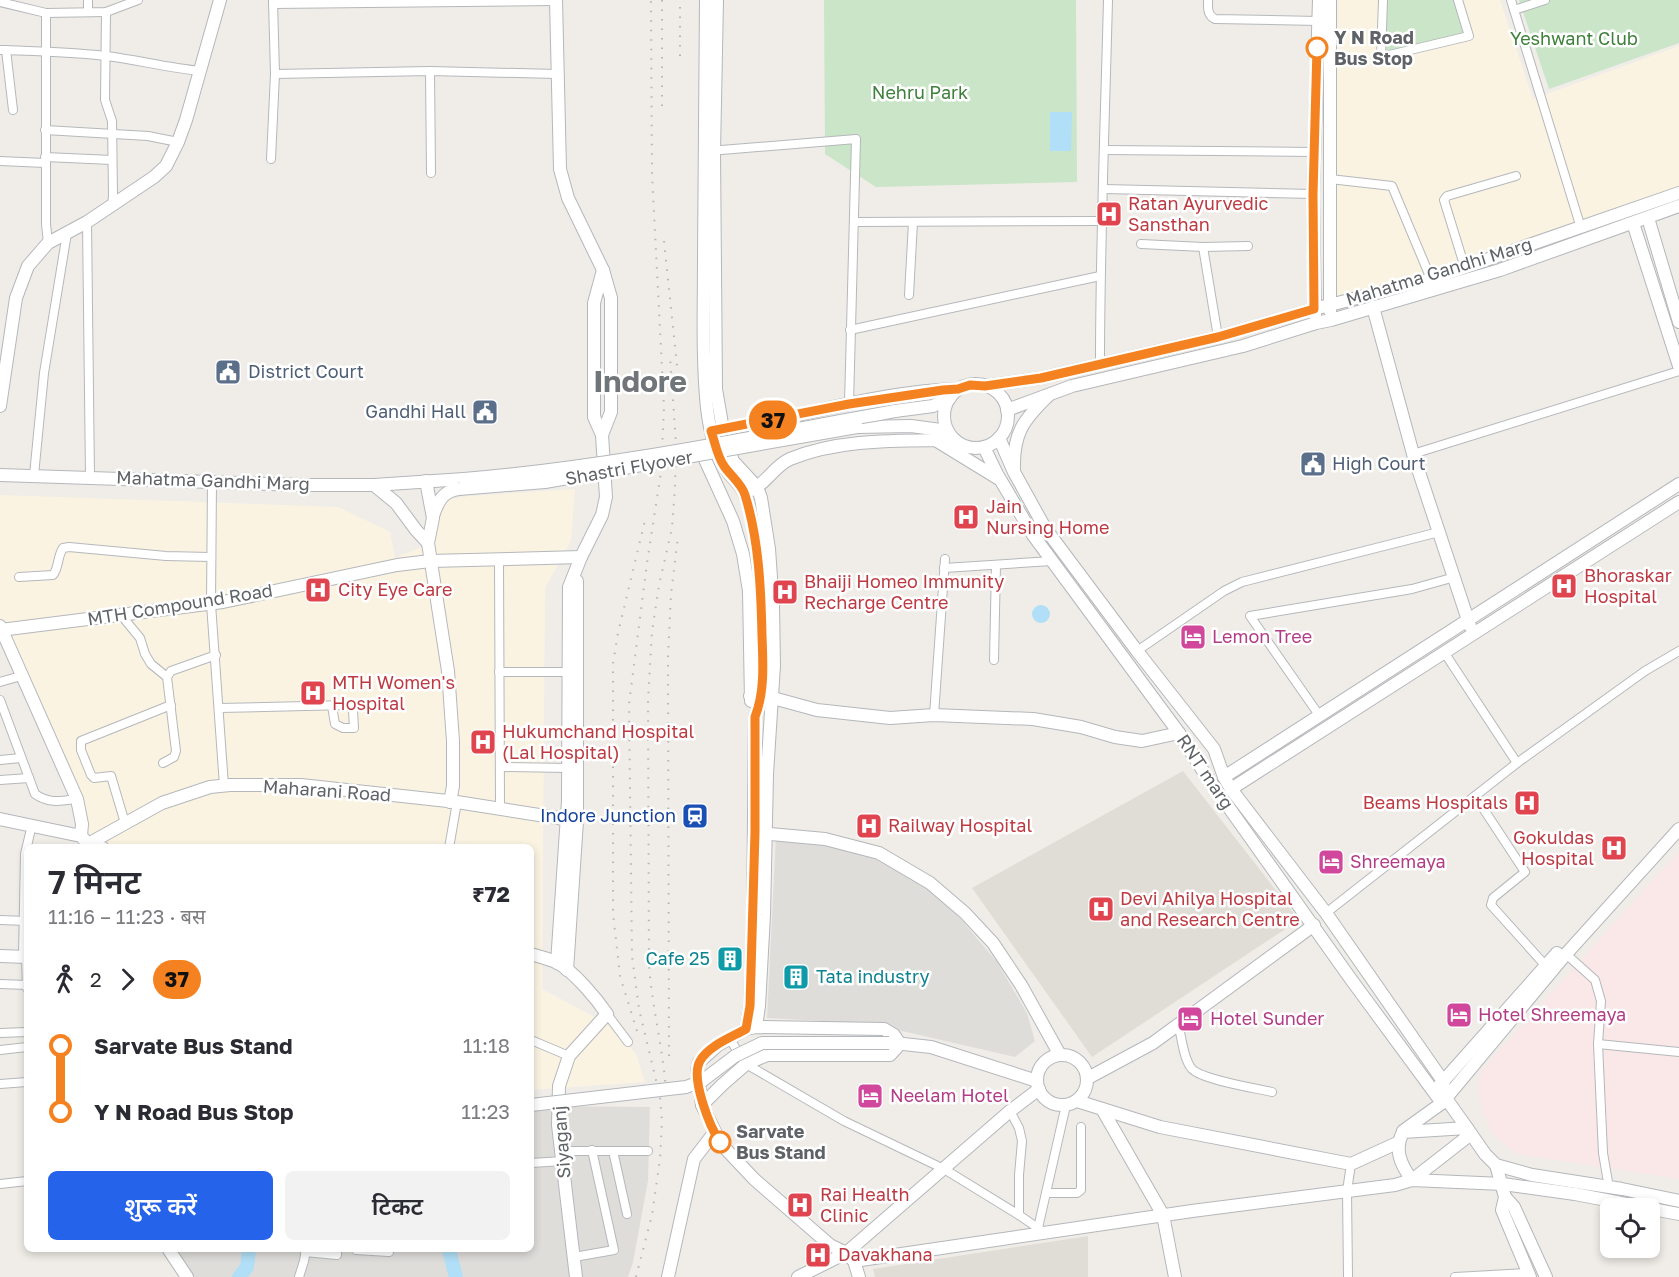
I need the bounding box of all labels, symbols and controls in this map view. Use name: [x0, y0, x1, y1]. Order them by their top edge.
place label: Y N Road Bus Stop: [1334, 26, 1414, 69]
park label: Yeshwant Club: [1510, 27, 1638, 49]
marker: Y N Road Bus Stop: [1306, 37, 1328, 59]
park label: Nehru Park: [872, 81, 968, 103]
place label: Ratan Ayurvedic Sansthan: [1128, 192, 1269, 235]
hospital icon: Ratan Ayurvedic Sansthan: [1094, 199, 1124, 229]
street label: Mahatma Gandhi Marg: [1343, 232, 1534, 310]
public building icon: District Court: [213, 357, 243, 387]
place label: District Court: [248, 360, 364, 382]
district label: Indore: [593, 363, 687, 399]
public building icon: Gandhi Hall: [470, 397, 500, 427]
place label: Gandhi Hall: [365, 400, 466, 422]
line badge: 37: [746, 400, 800, 440]
text: 37: [761, 407, 785, 433]
street label: Shastri Flyover: [563, 445, 694, 489]
public building icon: High Court: [1298, 449, 1328, 479]
place label: High Court: [1332, 452, 1426, 474]
street label: Mahatma Gandhi Marg: [116, 466, 310, 494]
place label: Jain Nursing Home: [986, 495, 1109, 538]
hospital icon: Jain Nursing Home: [951, 502, 981, 532]
place label: Bhoraskar Hospital: [1584, 564, 1672, 607]
place label: Bhaiji Homeo Immunity Recharge Centre: [804, 570, 1004, 613]
hospital icon: Bhoraskar Hospital: [1549, 571, 1579, 601]
hospital icon: City Eye Care: [303, 575, 333, 605]
hospital icon: Bhaiji Homeo Immunity Recharge Centre: [770, 577, 800, 607]
street label: MTH Compound Road: [86, 578, 274, 630]
place label: City Eye Care: [338, 578, 452, 600]
hotel icon: Lemon Tree: [1178, 622, 1208, 652]
place label: Lemon Tree: [1212, 625, 1312, 647]
place label: MTH Women's Hospital: [332, 671, 455, 714]
hospital icon: MTH Women's Hospital: [298, 678, 328, 708]
place label: Hukumchand Hospital (Lal Hospital): [502, 720, 695, 763]
hospital icon: Hukumchand Hospital (Lal Hospital): [468, 727, 498, 757]
street label: RNT marg: [1173, 730, 1239, 813]
street label: Maharani Road: [262, 775, 392, 805]
hospital icon: Beams Hospitals: [1512, 788, 1542, 818]
place label: Beams Hospitals: [1363, 791, 1508, 813]
station icon: Indore Junction: [680, 801, 710, 831]
place label: Indore Junction: [540, 804, 676, 826]
hospital icon: Railway Hospital: [854, 811, 884, 841]
place label: Railway Hospital: [888, 814, 1033, 836]
place label: Gokuldas Hospital: [1513, 826, 1594, 869]
hospital icon: Gokuldas Hospital: [1599, 833, 1629, 863]
hotel icon: Shreemaya: [1316, 847, 1346, 877]
place label: Shreemaya: [1350, 850, 1446, 872]
text: 7 मिनट: [48, 862, 141, 901]
text: ₹72: [472, 880, 510, 907]
place label: Devi Ahilya Hospital and Research Centre: [1120, 887, 1300, 930]
hospital icon: Devi Ahilya Hospital and Research Centre: [1086, 894, 1116, 924]
text: 11:16 – 11:23 · बस: [48, 904, 205, 928]
building icon: Cafe 25: [715, 944, 745, 974]
place label: Cafe 25: [645, 947, 710, 969]
building icon: Tata industry: [781, 962, 811, 992]
icon: walk: [48, 963, 81, 996]
icon: forward: [111, 963, 144, 996]
place label: Tata industry: [816, 965, 930, 987]
text: 37: [165, 966, 189, 992]
text: 2: [90, 967, 102, 991]
hotel icon: Hotel Shreemaya: [1444, 1000, 1474, 1030]
place label: Hotel Shreemaya: [1478, 1003, 1626, 1025]
hotel icon: Hotel Sunder: [1175, 1004, 1205, 1034]
place label: Hotel Sunder: [1210, 1007, 1324, 1029]
text: Sarvate Bus Stand: [94, 1032, 292, 1059]
text: 11:18: [463, 1033, 510, 1057]
hotel icon: Neelam Hotel: [855, 1081, 885, 1111]
place label: Neelam Hotel: [890, 1084, 1009, 1106]
text: Y N Road Bus Stop: [94, 1098, 294, 1125]
text: 11:23: [461, 1099, 510, 1123]
street label: Siyaganj: [547, 1105, 575, 1179]
place label: Sarvate Bus Stand: [736, 1120, 825, 1163]
marker: Sarvate Bus Stand: [709, 1131, 731, 1153]
button: शुरू करें: [48, 1171, 273, 1240]
button: टिकट: [285, 1171, 510, 1240]
place label: Rai Health Clinic: [820, 1183, 910, 1226]
hospital icon: Rai Health Clinic: [785, 1190, 815, 1220]
map controls: [1600, 1198, 1660, 1258]
button: locate: [1600, 1198, 1660, 1258]
hospital icon: Davakhana: [803, 1240, 833, 1270]
place label: Davakhana: [838, 1243, 933, 1265]

